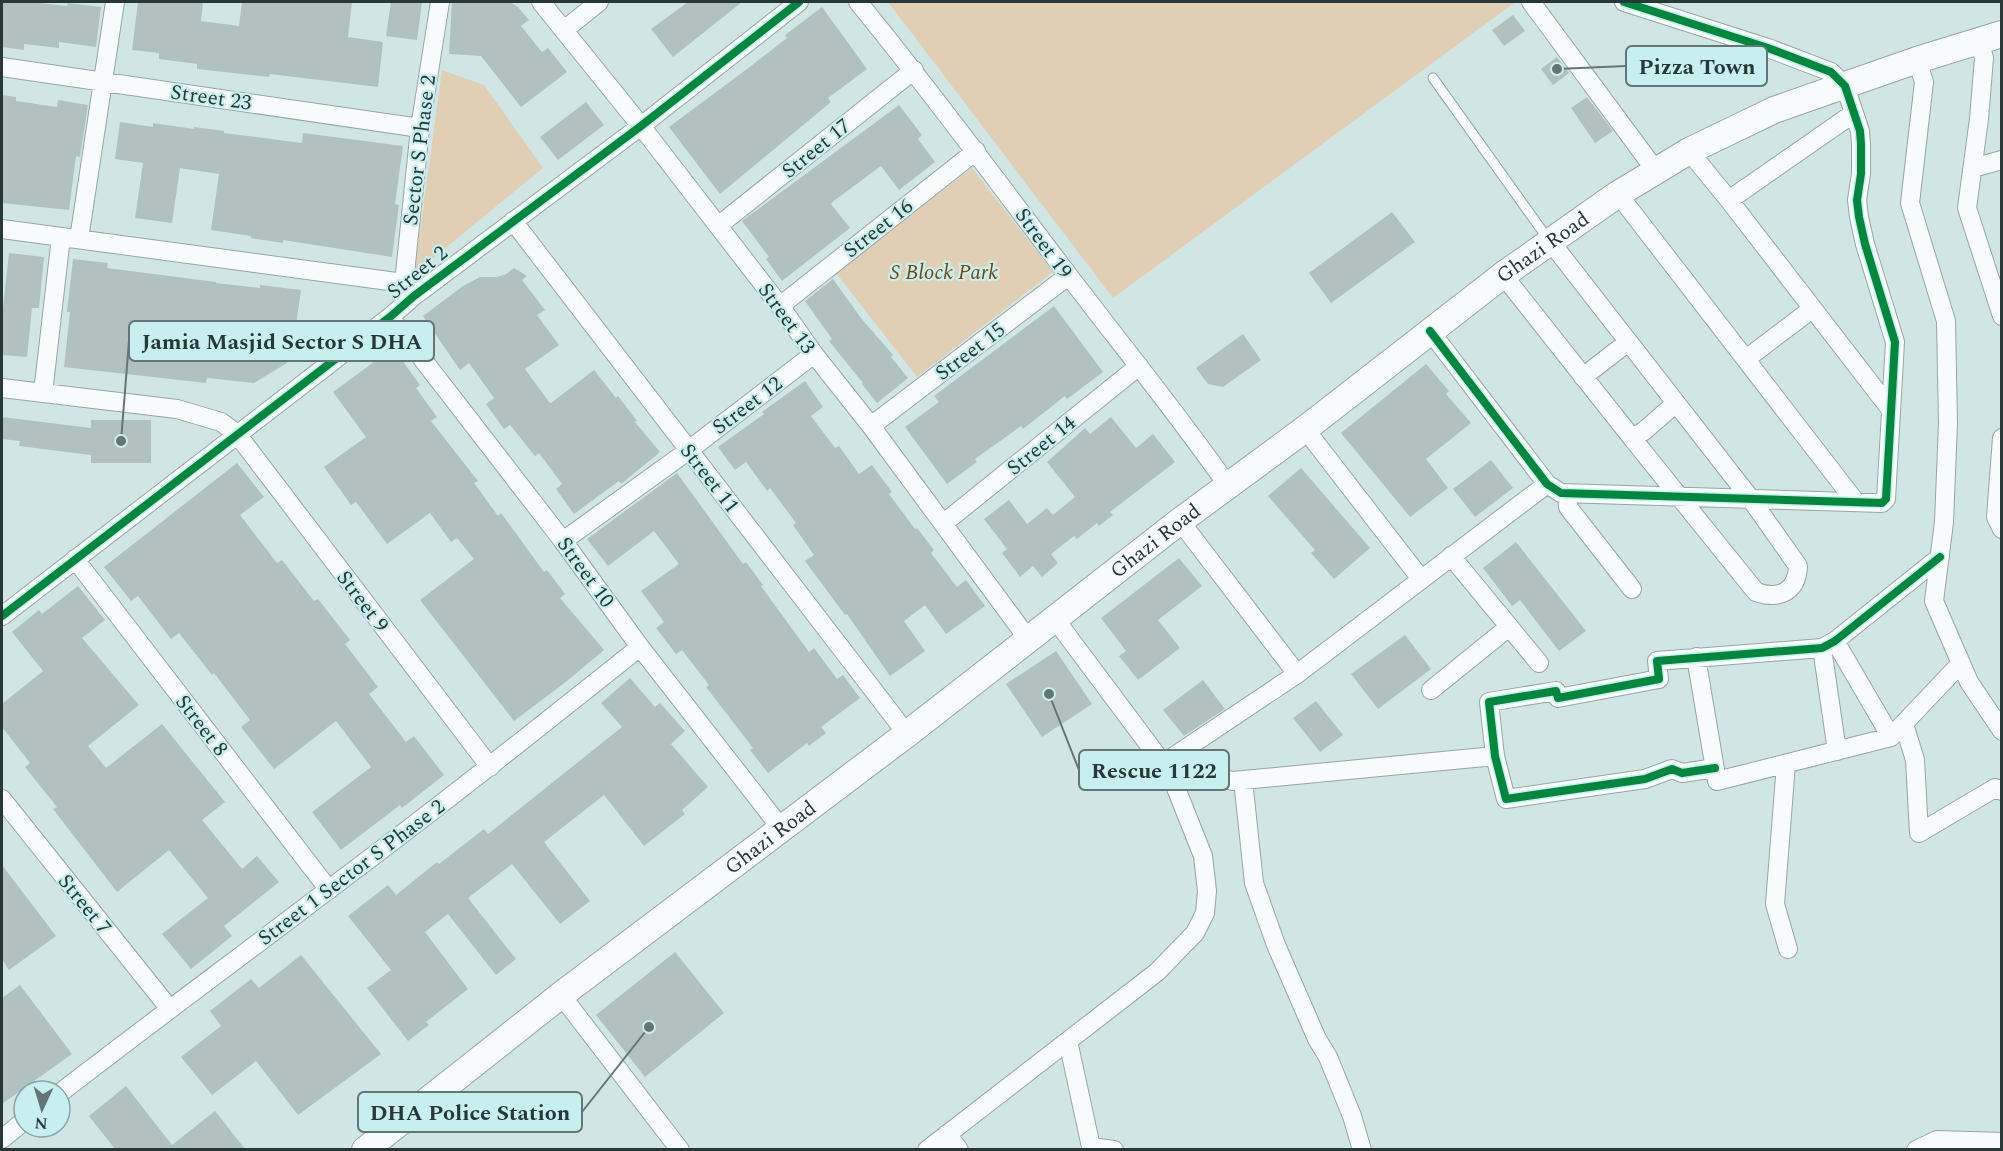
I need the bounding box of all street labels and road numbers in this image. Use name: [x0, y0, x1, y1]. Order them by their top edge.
street label: Sector S Phase 2: [395, 73, 445, 227]
street label: Street 23: [168, 76, 254, 120]
street label: Street 17: [775, 111, 858, 187]
street label: Street 16: [837, 191, 921, 266]
street label: Street 19: [1006, 201, 1080, 286]
street label: Ghazi Road: [1490, 204, 1596, 292]
street label: Street 2: [380, 238, 455, 308]
street label: Street 13: [749, 276, 823, 361]
street label: Street 15: [928, 315, 1013, 389]
street label: Street 12: [705, 369, 790, 443]
street label: Street 14: [1000, 407, 1084, 484]
street label: Street 11: [672, 437, 747, 521]
street label: Ghazi Road: [1103, 496, 1208, 587]
street label: Street 10: [548, 530, 622, 615]
street label: Street 9: [328, 564, 396, 640]
street label: Street 8: [167, 688, 236, 763]
street label: Street 1 Sector S Phase 2: [251, 792, 452, 954]
street label: Ghazi Road: [718, 793, 823, 883]
street label: Street 7: [49, 867, 119, 942]

